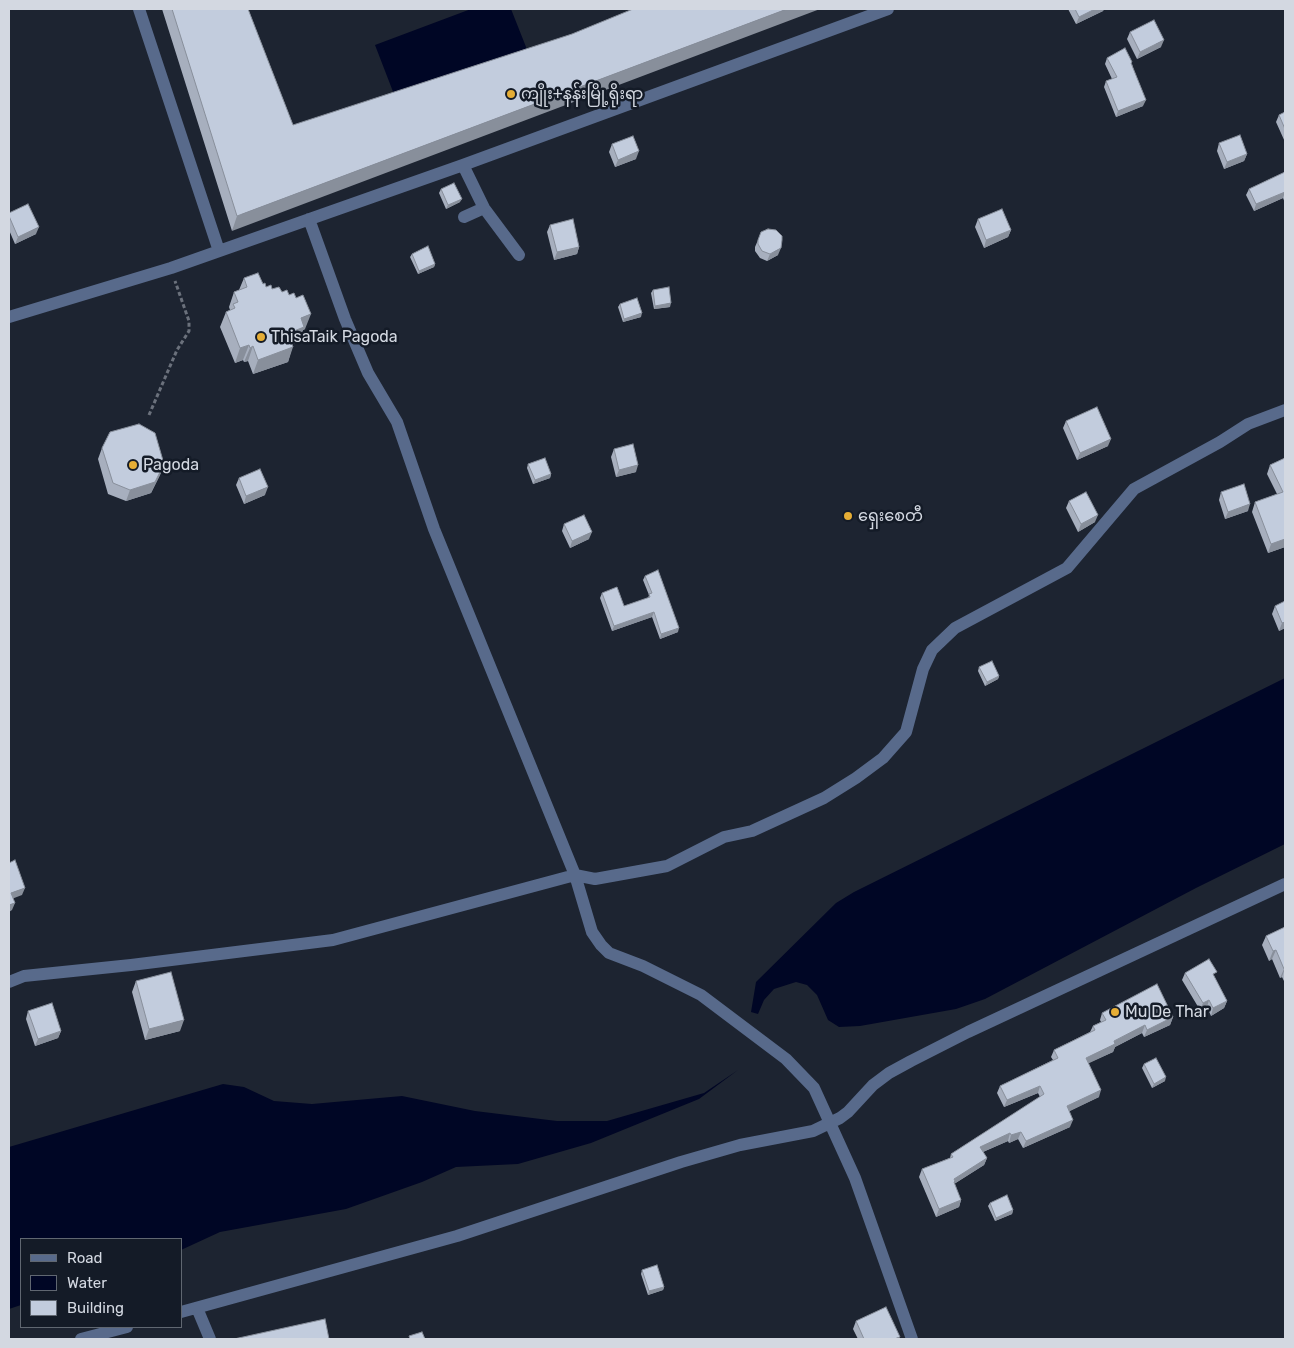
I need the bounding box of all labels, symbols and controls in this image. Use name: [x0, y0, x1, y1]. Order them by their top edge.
place label: ကျိုး+နန်းမြို့ရိုးရာ: [521, 84, 643, 104]
marker: ကျိုး+နန်းမြို့ရိုးရာ: [505, 88, 517, 100]
place label: ThisaTaik Pagoda: [271, 327, 398, 347]
marker: ThisaTaik Pagoda: [255, 331, 267, 343]
place label: Pagoda: [143, 455, 199, 475]
marker: Pagoda: [127, 459, 139, 471]
place label: ရှေးစေတီ: [858, 506, 923, 526]
marker: ရှေးစေတီ: [842, 510, 854, 522]
place label: Mu De Thar: [1125, 1002, 1209, 1022]
marker: Mu De Thar: [1109, 1006, 1121, 1018]
legend: [20, 1238, 182, 1328]
text: Road: [67, 1249, 103, 1267]
text: Water: [67, 1274, 107, 1292]
text: Building: [67, 1299, 124, 1317]

